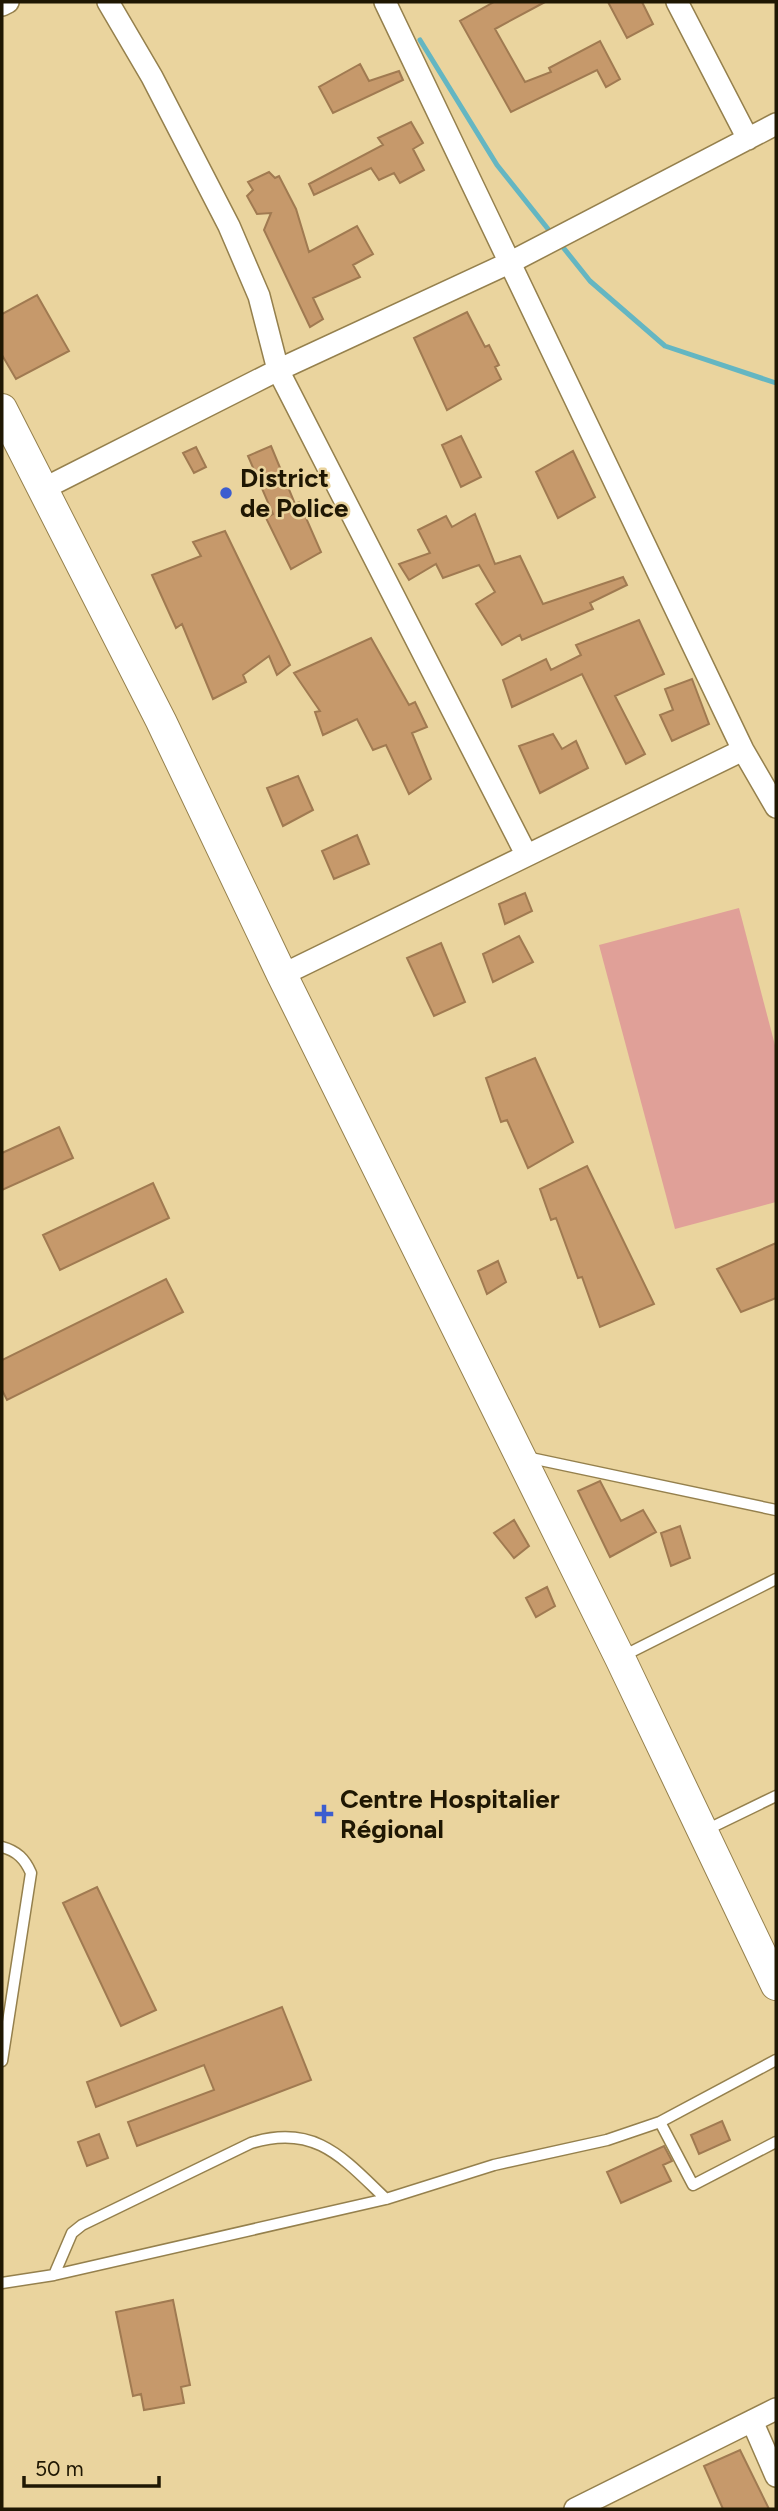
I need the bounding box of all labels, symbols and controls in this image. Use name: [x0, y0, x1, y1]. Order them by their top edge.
place label: District de Police: [240, 462, 348, 524]
marker: District de Police: [218, 485, 234, 501]
place label: Centre Hospitalier Régional: [340, 1783, 560, 1845]
marker: Centre Hospitalier Régional: [314, 1804, 334, 1824]
scale bar: [24, 2444, 159, 2488]
text: 50 m: [35, 2456, 84, 2481]

